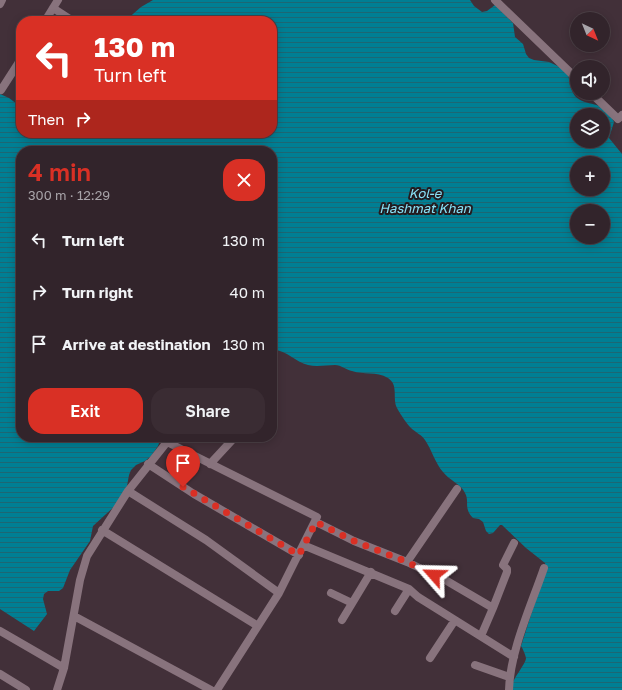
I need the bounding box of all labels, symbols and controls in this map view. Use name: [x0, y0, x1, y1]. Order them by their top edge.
north arrow: [570, 12, 610, 52]
map controls: [570, 12, 610, 244]
text: 130 m: [94, 30, 175, 63]
icon: left: [28, 32, 80, 84]
button: sound: [570, 60, 610, 100]
text: Turn left: [94, 64, 167, 86]
icon: right: [72, 108, 94, 130]
button: layers: [570, 108, 610, 148]
text: Then: [28, 110, 64, 128]
button: +: [570, 156, 610, 196]
text: 4 min: [28, 157, 91, 186]
button: close: [223, 159, 265, 201]
water label: Kol-e Hashmat Khan: [379, 185, 472, 216]
text: 300 m · 12:29: [28, 187, 110, 203]
button: −: [570, 204, 610, 244]
icon: left: [28, 229, 50, 251]
text: Turn left: [62, 231, 124, 249]
text: 130 m: [223, 231, 265, 249]
icon: right: [28, 281, 50, 303]
text: Turn right: [62, 283, 133, 301]
text: 40 m: [230, 283, 265, 301]
icon: arrive: [28, 333, 50, 355]
text: Arrive at destination: [62, 335, 211, 353]
text: 130 m: [223, 335, 265, 353]
button: Exit: [28, 388, 143, 434]
button: Share: [151, 388, 265, 434]
pin: [166, 446, 200, 487]
icon: arrive: [172, 452, 194, 474]
position arrow: [413, 554, 455, 596]

